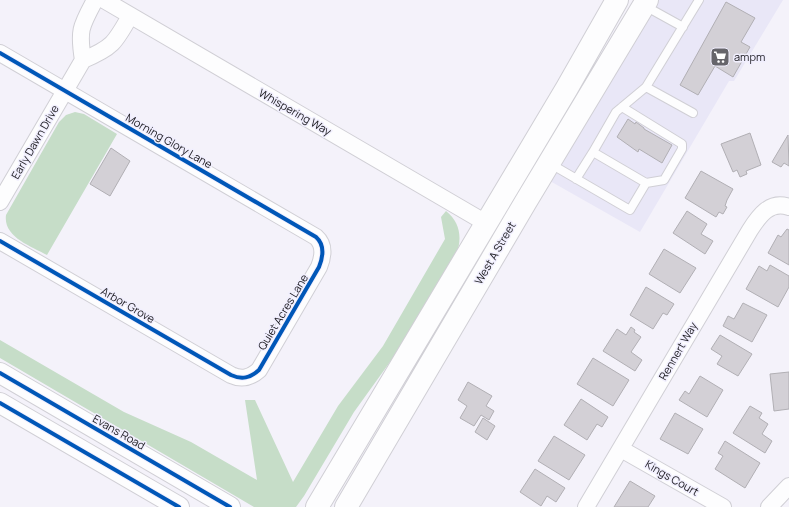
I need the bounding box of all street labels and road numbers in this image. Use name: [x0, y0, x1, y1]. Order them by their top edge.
street label: Whispering Way: [256, 85, 334, 138]
street label: Early Dawn Drive: [7, 102, 62, 181]
street label: Morning Glory Lane: [123, 110, 216, 172]
street label: West A Street: [471, 219, 519, 287]
street label: Quiet Acres Lane: [254, 271, 311, 352]
street label: Arbor Grove: [99, 283, 158, 326]
street label: Rennert Way: [655, 319, 700, 382]
street label: Evans Road: [90, 411, 148, 453]
street label: Kings Court: [643, 456, 702, 499]

